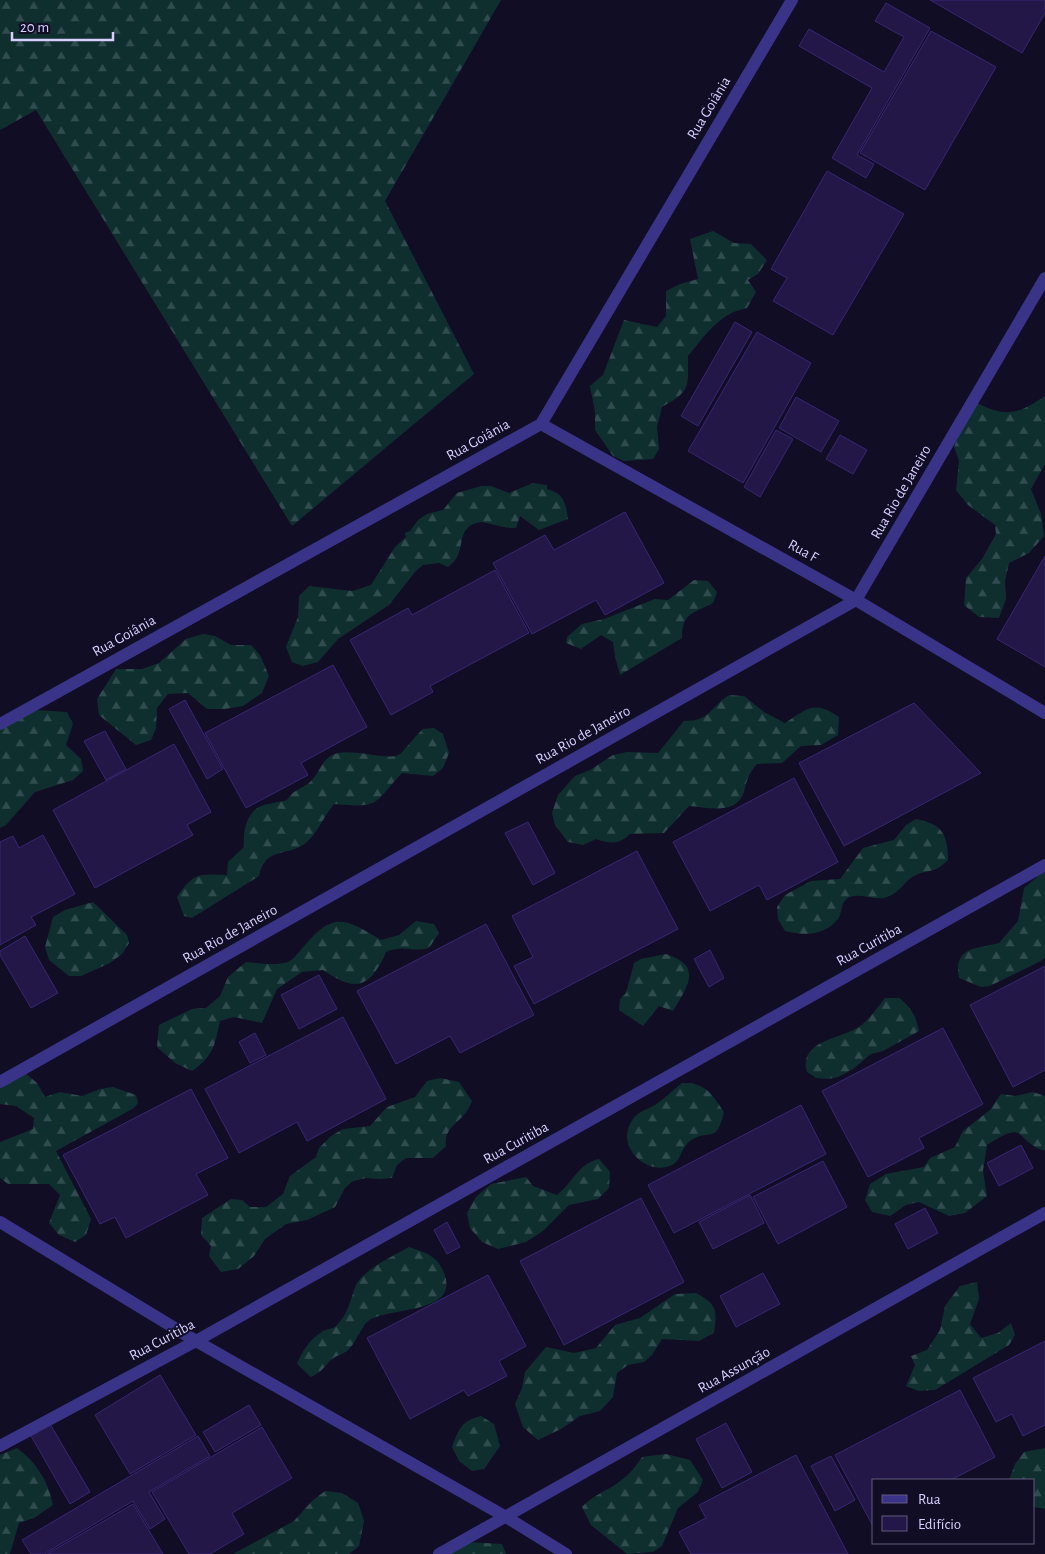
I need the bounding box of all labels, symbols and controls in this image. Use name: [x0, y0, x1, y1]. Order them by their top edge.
scale bar: [12, 10, 114, 42]
text: 20 m: [20, 20, 49, 35]
street label: Rua Goiânia: [685, 74, 733, 142]
street label: Rua Goiânia: [444, 416, 512, 463]
street label: Rua Rio de Janeiro: [868, 442, 934, 542]
street label: Rua F: [786, 537, 821, 565]
street label: Rua Goiânia: [90, 612, 158, 659]
street label: Rua Rio de Janeiro: [533, 703, 633, 767]
street label: Rua Rio de Janeiro: [180, 902, 280, 966]
street label: Rua Curitiba: [834, 921, 904, 969]
street label: Rua Curitiba: [481, 1119, 551, 1167]
street label: Rua Curitiba: [127, 1317, 197, 1363]
street label: Rua Assunção: [695, 1344, 773, 1396]
legend: [872, 1479, 1035, 1544]
text: Rua: [918, 1492, 941, 1507]
text: Edifício: [918, 1517, 961, 1532]

